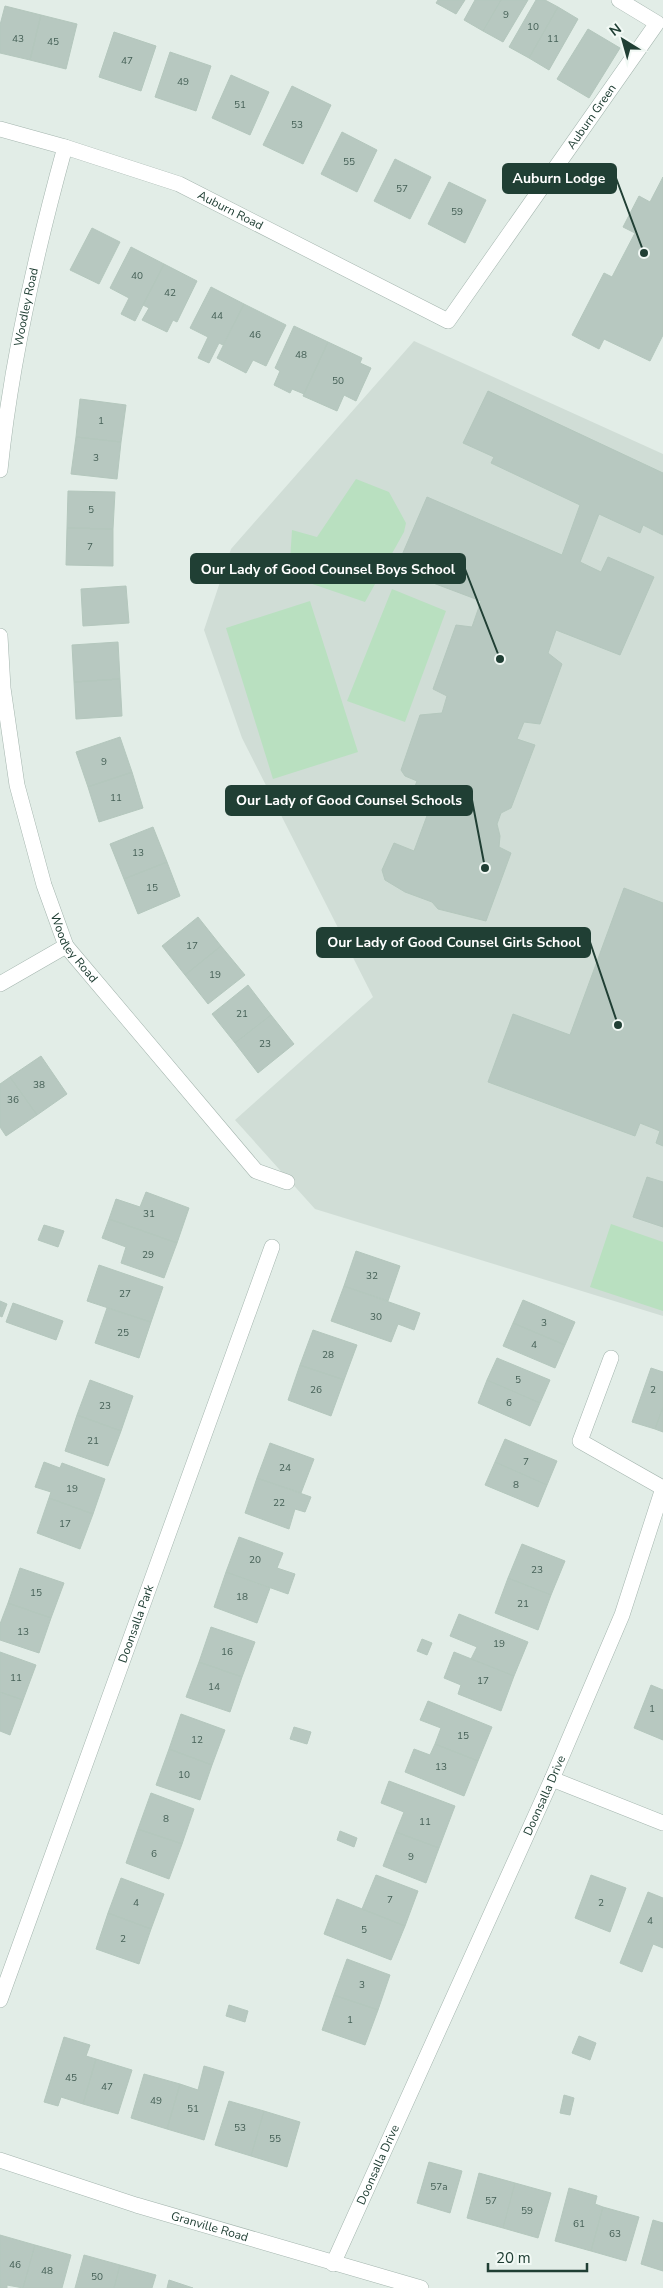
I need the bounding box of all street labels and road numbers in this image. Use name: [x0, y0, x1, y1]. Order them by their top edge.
street label: Auburn Green: [563, 81, 620, 152]
street label: Auburn Road: [195, 187, 266, 234]
street label: Woodley Road: [10, 266, 42, 348]
street label: Woodley Road: [47, 911, 101, 986]
street label: Doonsalla Park: [114, 1582, 158, 1665]
street label: Doonsalla Drive: [519, 1753, 569, 1838]
street label: Doonsalla Drive: [353, 2122, 403, 2207]
street label: Granville Road: [169, 2208, 250, 2245]

